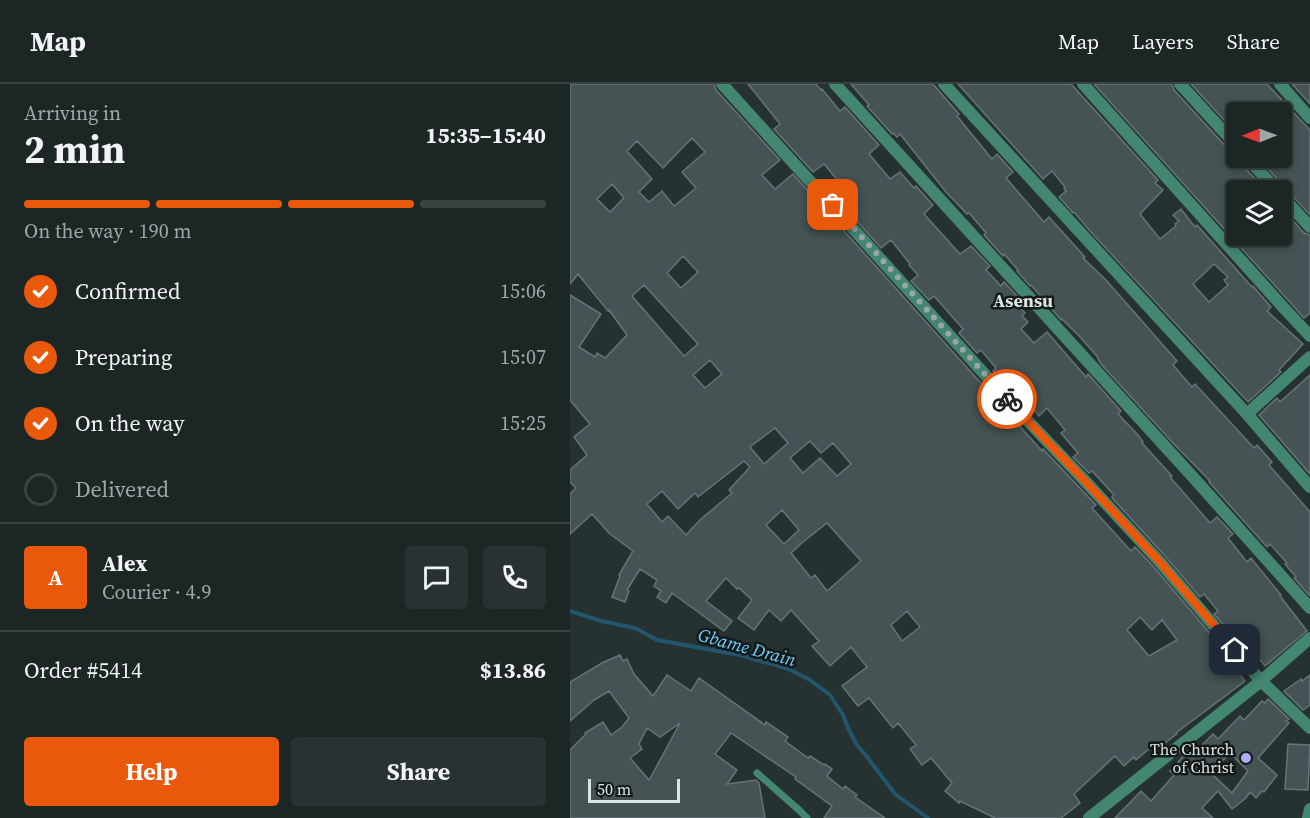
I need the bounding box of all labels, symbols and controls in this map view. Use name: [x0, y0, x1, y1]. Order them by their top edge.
text: Map: [30, 22, 86, 60]
text: Map: [1058, 27, 1099, 56]
text: Layers: [1132, 27, 1194, 56]
text: Share: [1227, 27, 1280, 56]
text: Arriving in: [24, 99, 121, 127]
north arrow: [1226, 102, 1292, 168]
map controls: [1226, 102, 1292, 246]
text: 15:35–15:40: [426, 120, 546, 150]
text: 2 min: [24, 123, 125, 176]
pin: [807, 179, 858, 230]
button: layers: [1226, 180, 1292, 246]
icon: bag: [816, 188, 849, 221]
text: On the way · 190 m: [24, 217, 191, 245]
icon: check: [24, 275, 57, 308]
text: Confirmed: [75, 276, 180, 306]
text: 15:06: [500, 277, 546, 305]
district label: Asensu: [993, 288, 1053, 313]
icon: check: [24, 341, 57, 374]
text: Preparing: [75, 342, 172, 372]
text: 15:07: [500, 343, 546, 371]
courier: [977, 369, 1037, 429]
icon: bike: [991, 383, 1024, 416]
icon: check: [24, 407, 57, 440]
text: On the way: [75, 408, 184, 438]
text: 15:25: [500, 409, 546, 437]
text: Delivered: [75, 474, 169, 504]
button: chat: [405, 546, 468, 609]
button: phone: [483, 546, 546, 609]
text: Alex: [102, 548, 147, 578]
text: A: [48, 562, 63, 592]
text: Courier · 4.9: [102, 578, 211, 606]
water label: Gbame Drain: [695, 622, 799, 672]
pin: [1209, 624, 1260, 675]
icon: home: [1218, 633, 1251, 666]
text: Order #5414: [24, 655, 142, 685]
text: $13.86: [480, 655, 546, 685]
button: Help: [24, 737, 279, 806]
button: Share: [291, 737, 546, 806]
place label: The Church of Christ: [1150, 738, 1235, 778]
marker: The Church of Christ: [1239, 751, 1253, 765]
scale bar: [588, 776, 680, 804]
text: 50 m: [597, 778, 631, 800]

